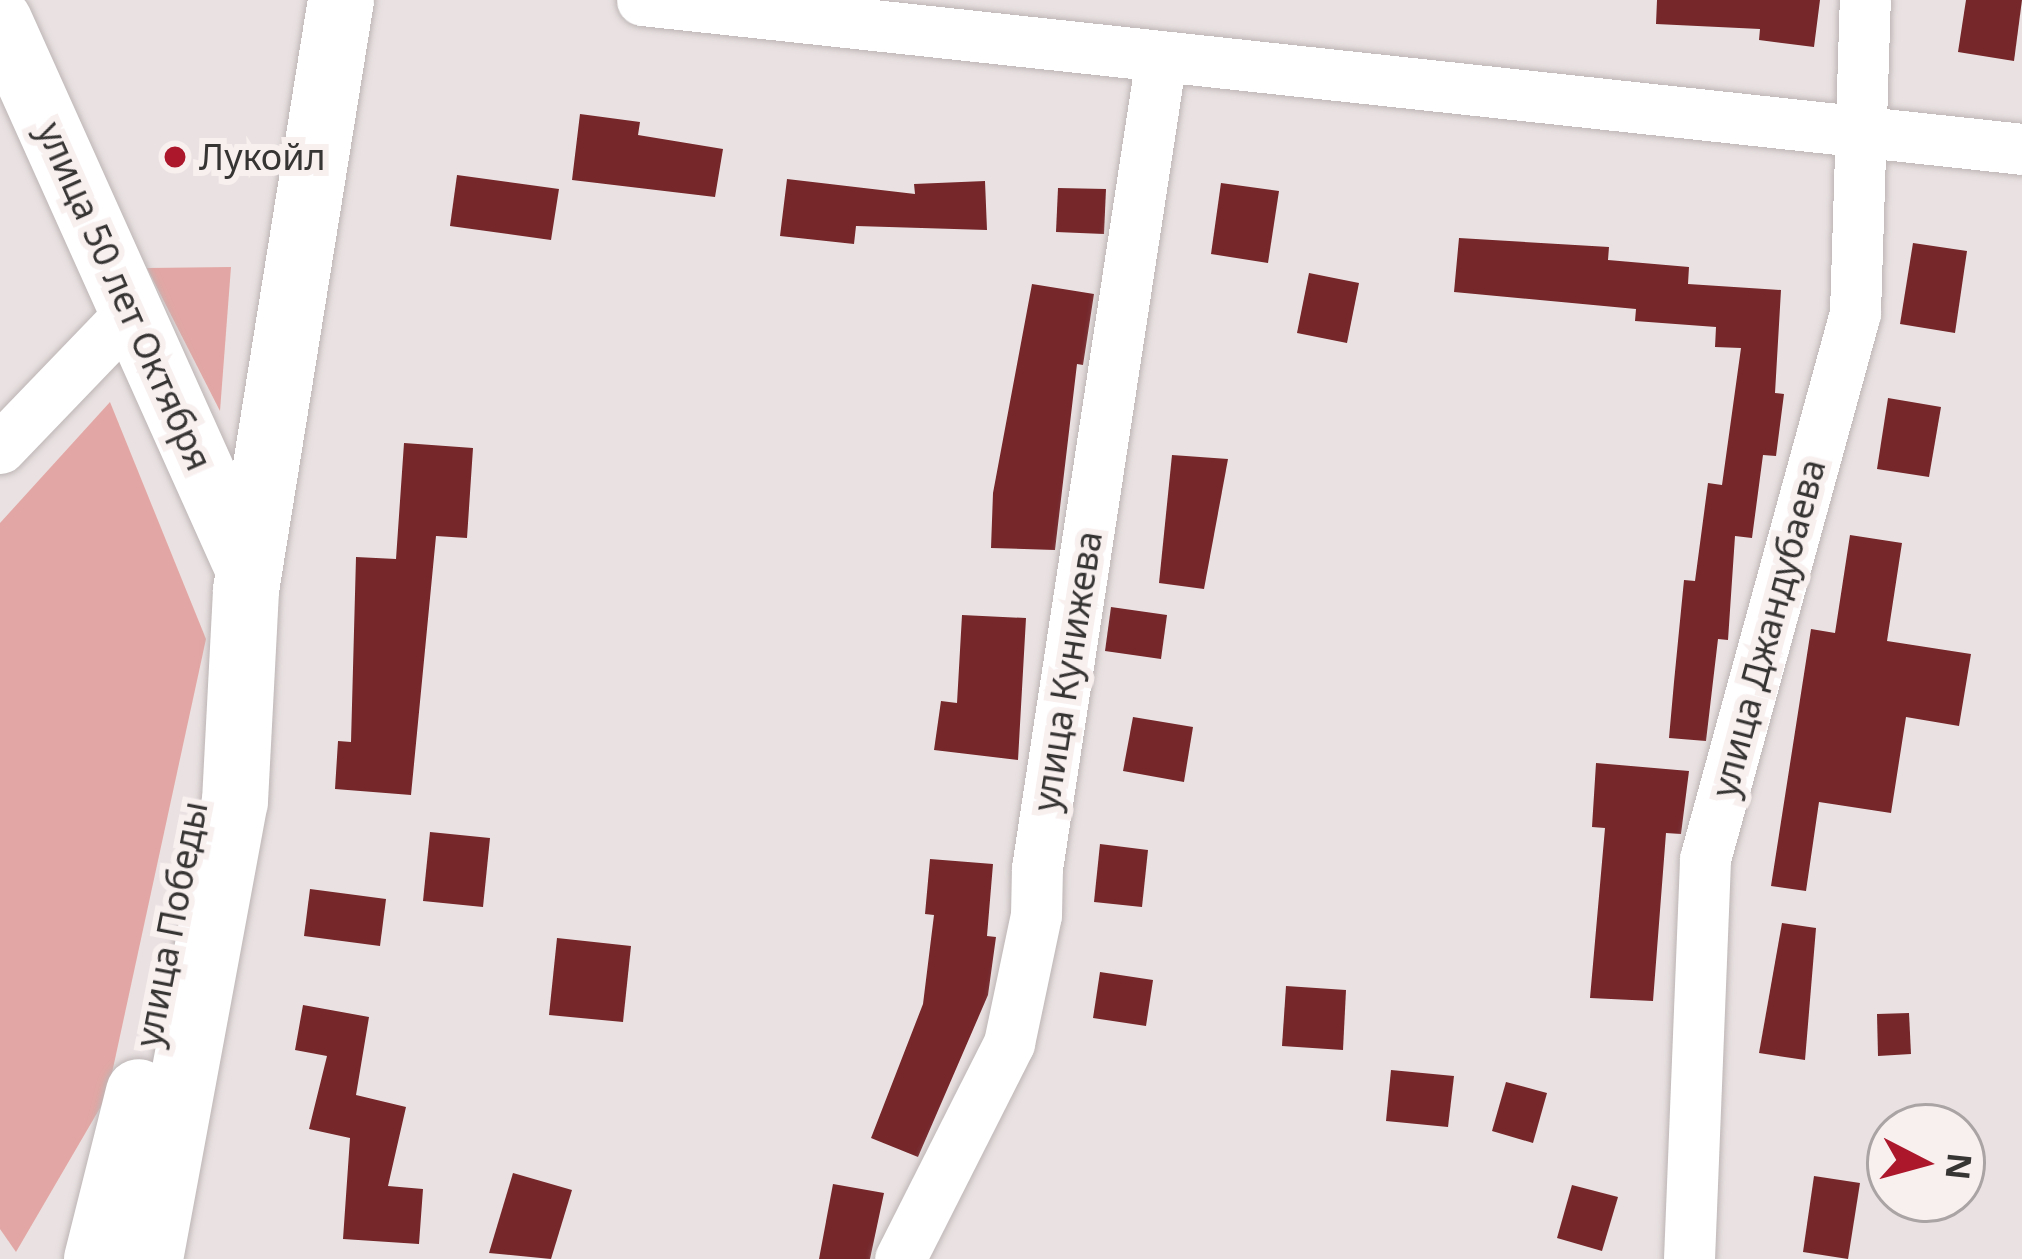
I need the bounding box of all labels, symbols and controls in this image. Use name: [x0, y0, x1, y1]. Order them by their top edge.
street label: улица 50 лет Октября: [29, 115, 221, 477]
place label: Лукойл: [199, 135, 326, 179]
marker: Лукойл: [162, 144, 188, 170]
street label: улица Джандубаева: [1702, 454, 1834, 802]
street label: улица Кунижева: [1024, 528, 1110, 814]
street label: улица Победы: [126, 798, 216, 1050]
north arrow: [1866, 1103, 1986, 1223]
text: N: [1936, 1151, 1983, 1182]

